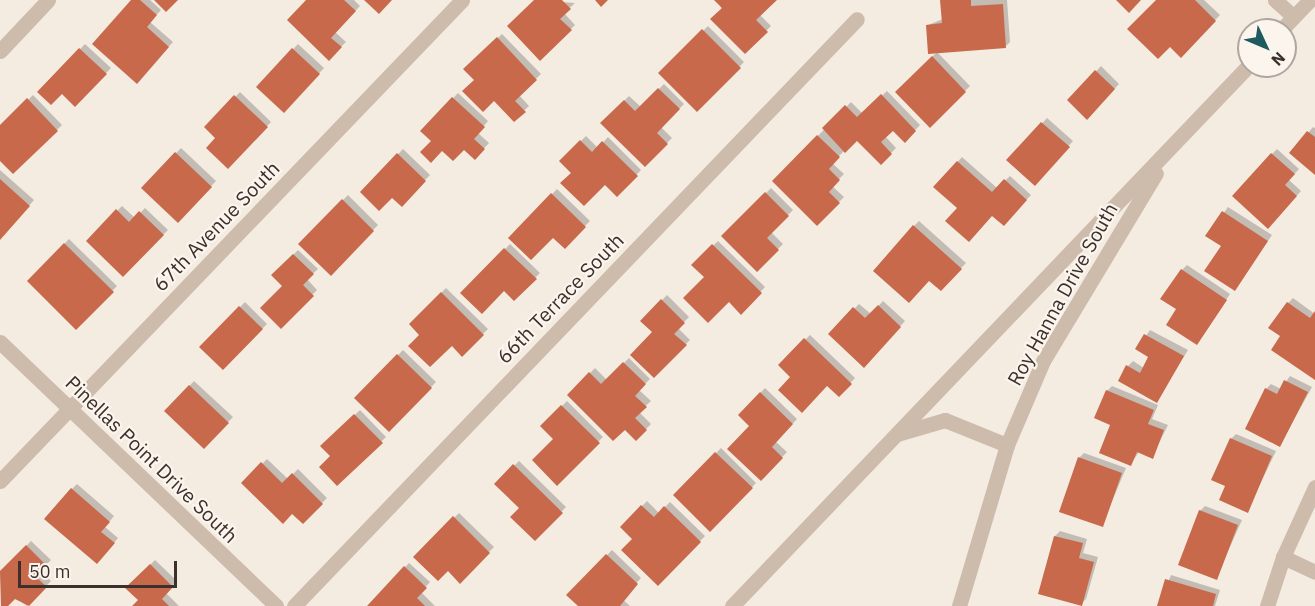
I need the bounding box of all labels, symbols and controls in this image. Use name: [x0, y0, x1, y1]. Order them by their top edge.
north arrow: [1237, 18, 1297, 78]
text: N: [1267, 48, 1290, 70]
street label: 67th Avenue South: [148, 156, 284, 296]
street label: Roy Hanna Drive South: [1002, 199, 1122, 389]
street label: 66th Terrace South: [492, 228, 628, 368]
street label: Pinellas Point Drive South: [61, 370, 243, 548]
scale bar: [21, 549, 180, 587]
text: 50 m: [29, 560, 71, 583]

